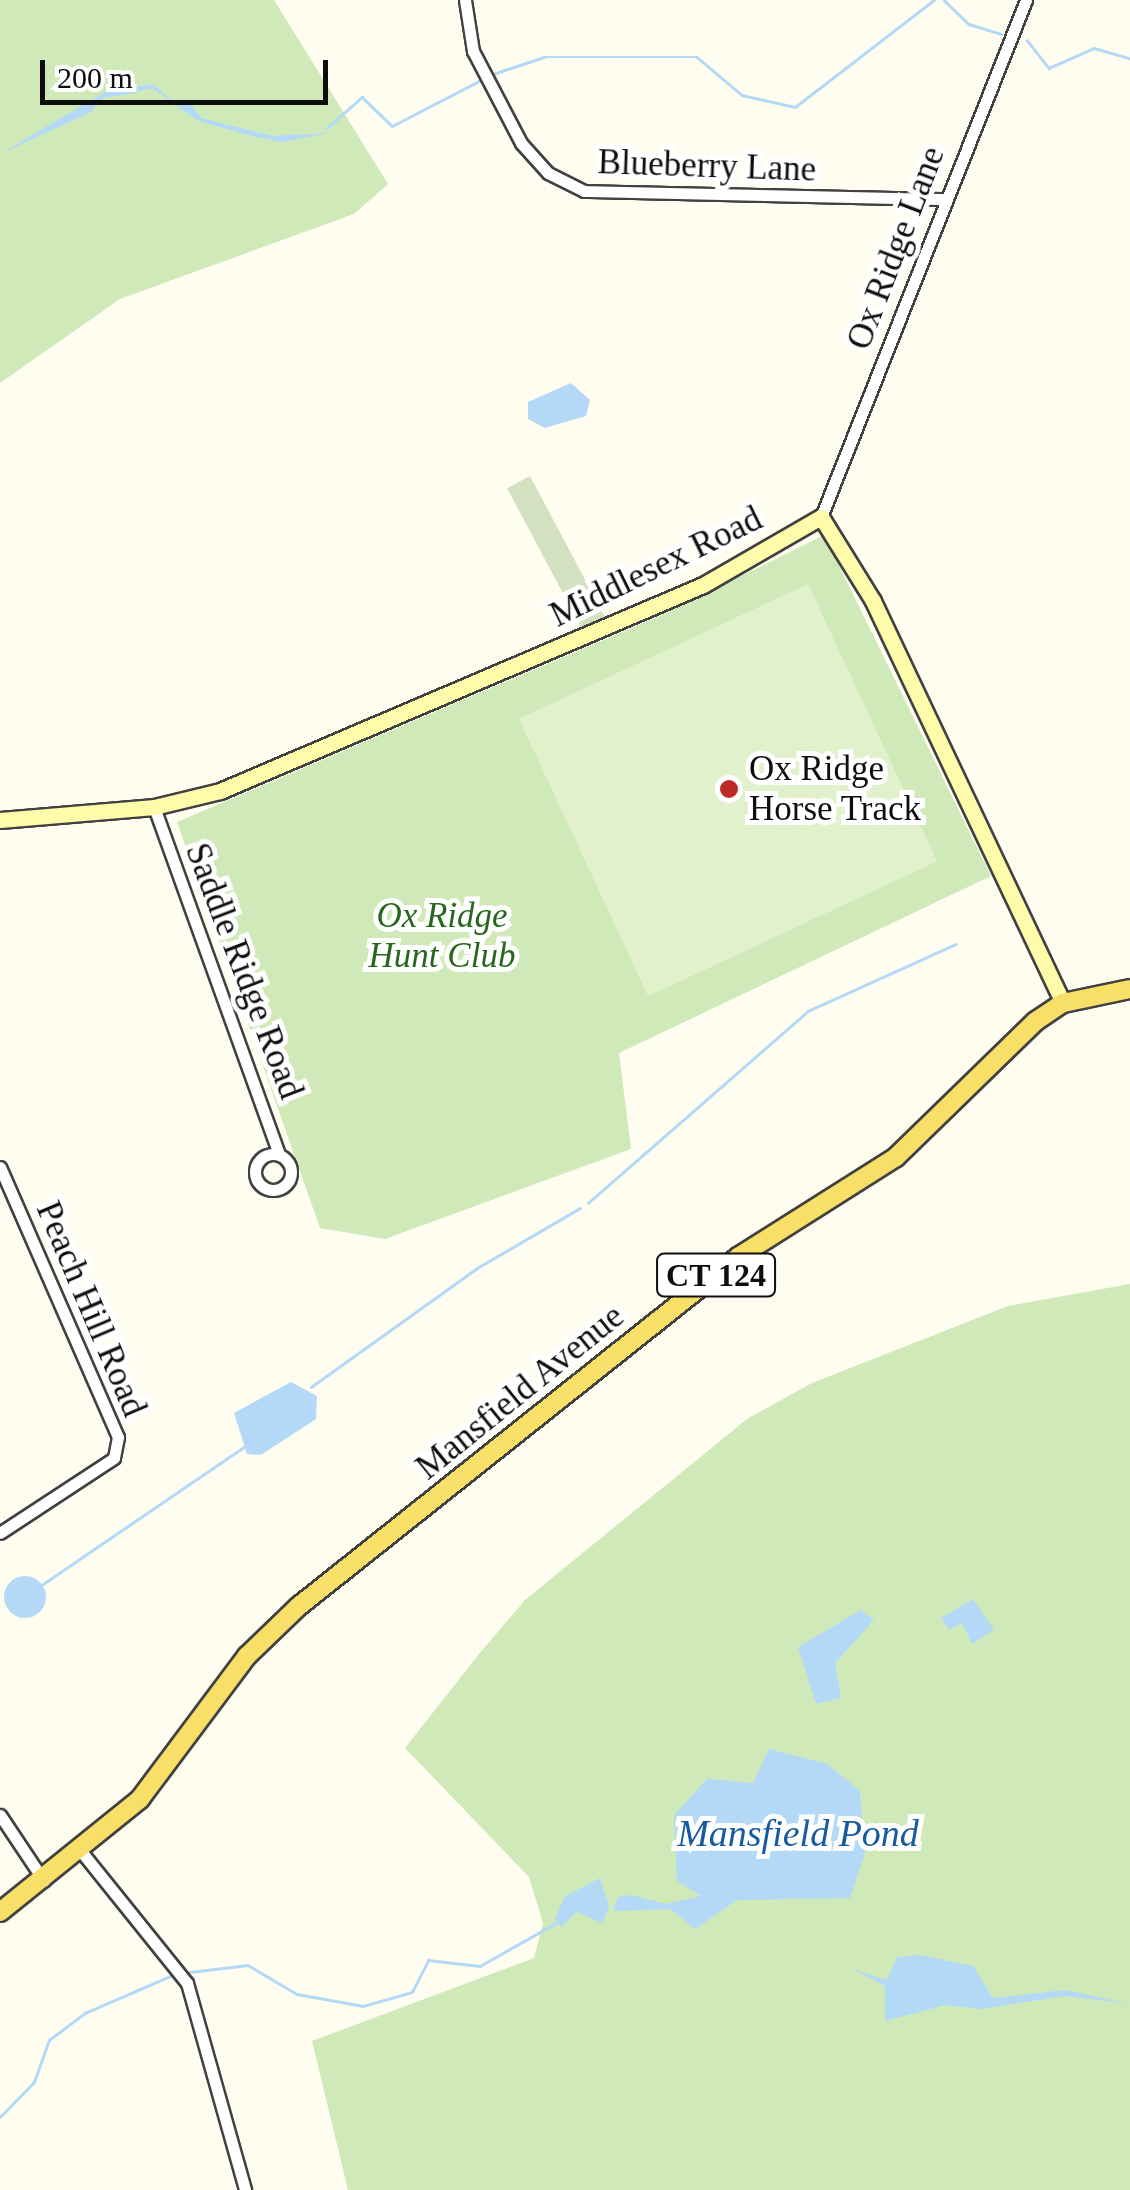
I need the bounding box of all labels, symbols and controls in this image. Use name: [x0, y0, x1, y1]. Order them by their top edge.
scale bar: [45, 40, 332, 102]
text: 200 m: [57, 61, 133, 94]
street label: Blueberry Lane: [597, 141, 817, 191]
street label: Ox Ridge Lane: [838, 141, 954, 355]
street label: Middlesex Road: [543, 498, 769, 636]
place label: Ox Ridge Horse Track: [749, 748, 922, 830]
marker: Ox Ridge Horse Track: [718, 778, 740, 800]
street label: Saddle Ridge Road: [176, 837, 312, 1105]
park label: Ox Ridge Hunt Club: [369, 895, 515, 977]
street label: Peach Hill Road: [27, 1195, 155, 1423]
road number: CT 124: [654, 1248, 778, 1302]
street label: Mansfield Avenue: [407, 1295, 633, 1489]
water label: Mansfield Pond: [677, 1811, 919, 1857]

